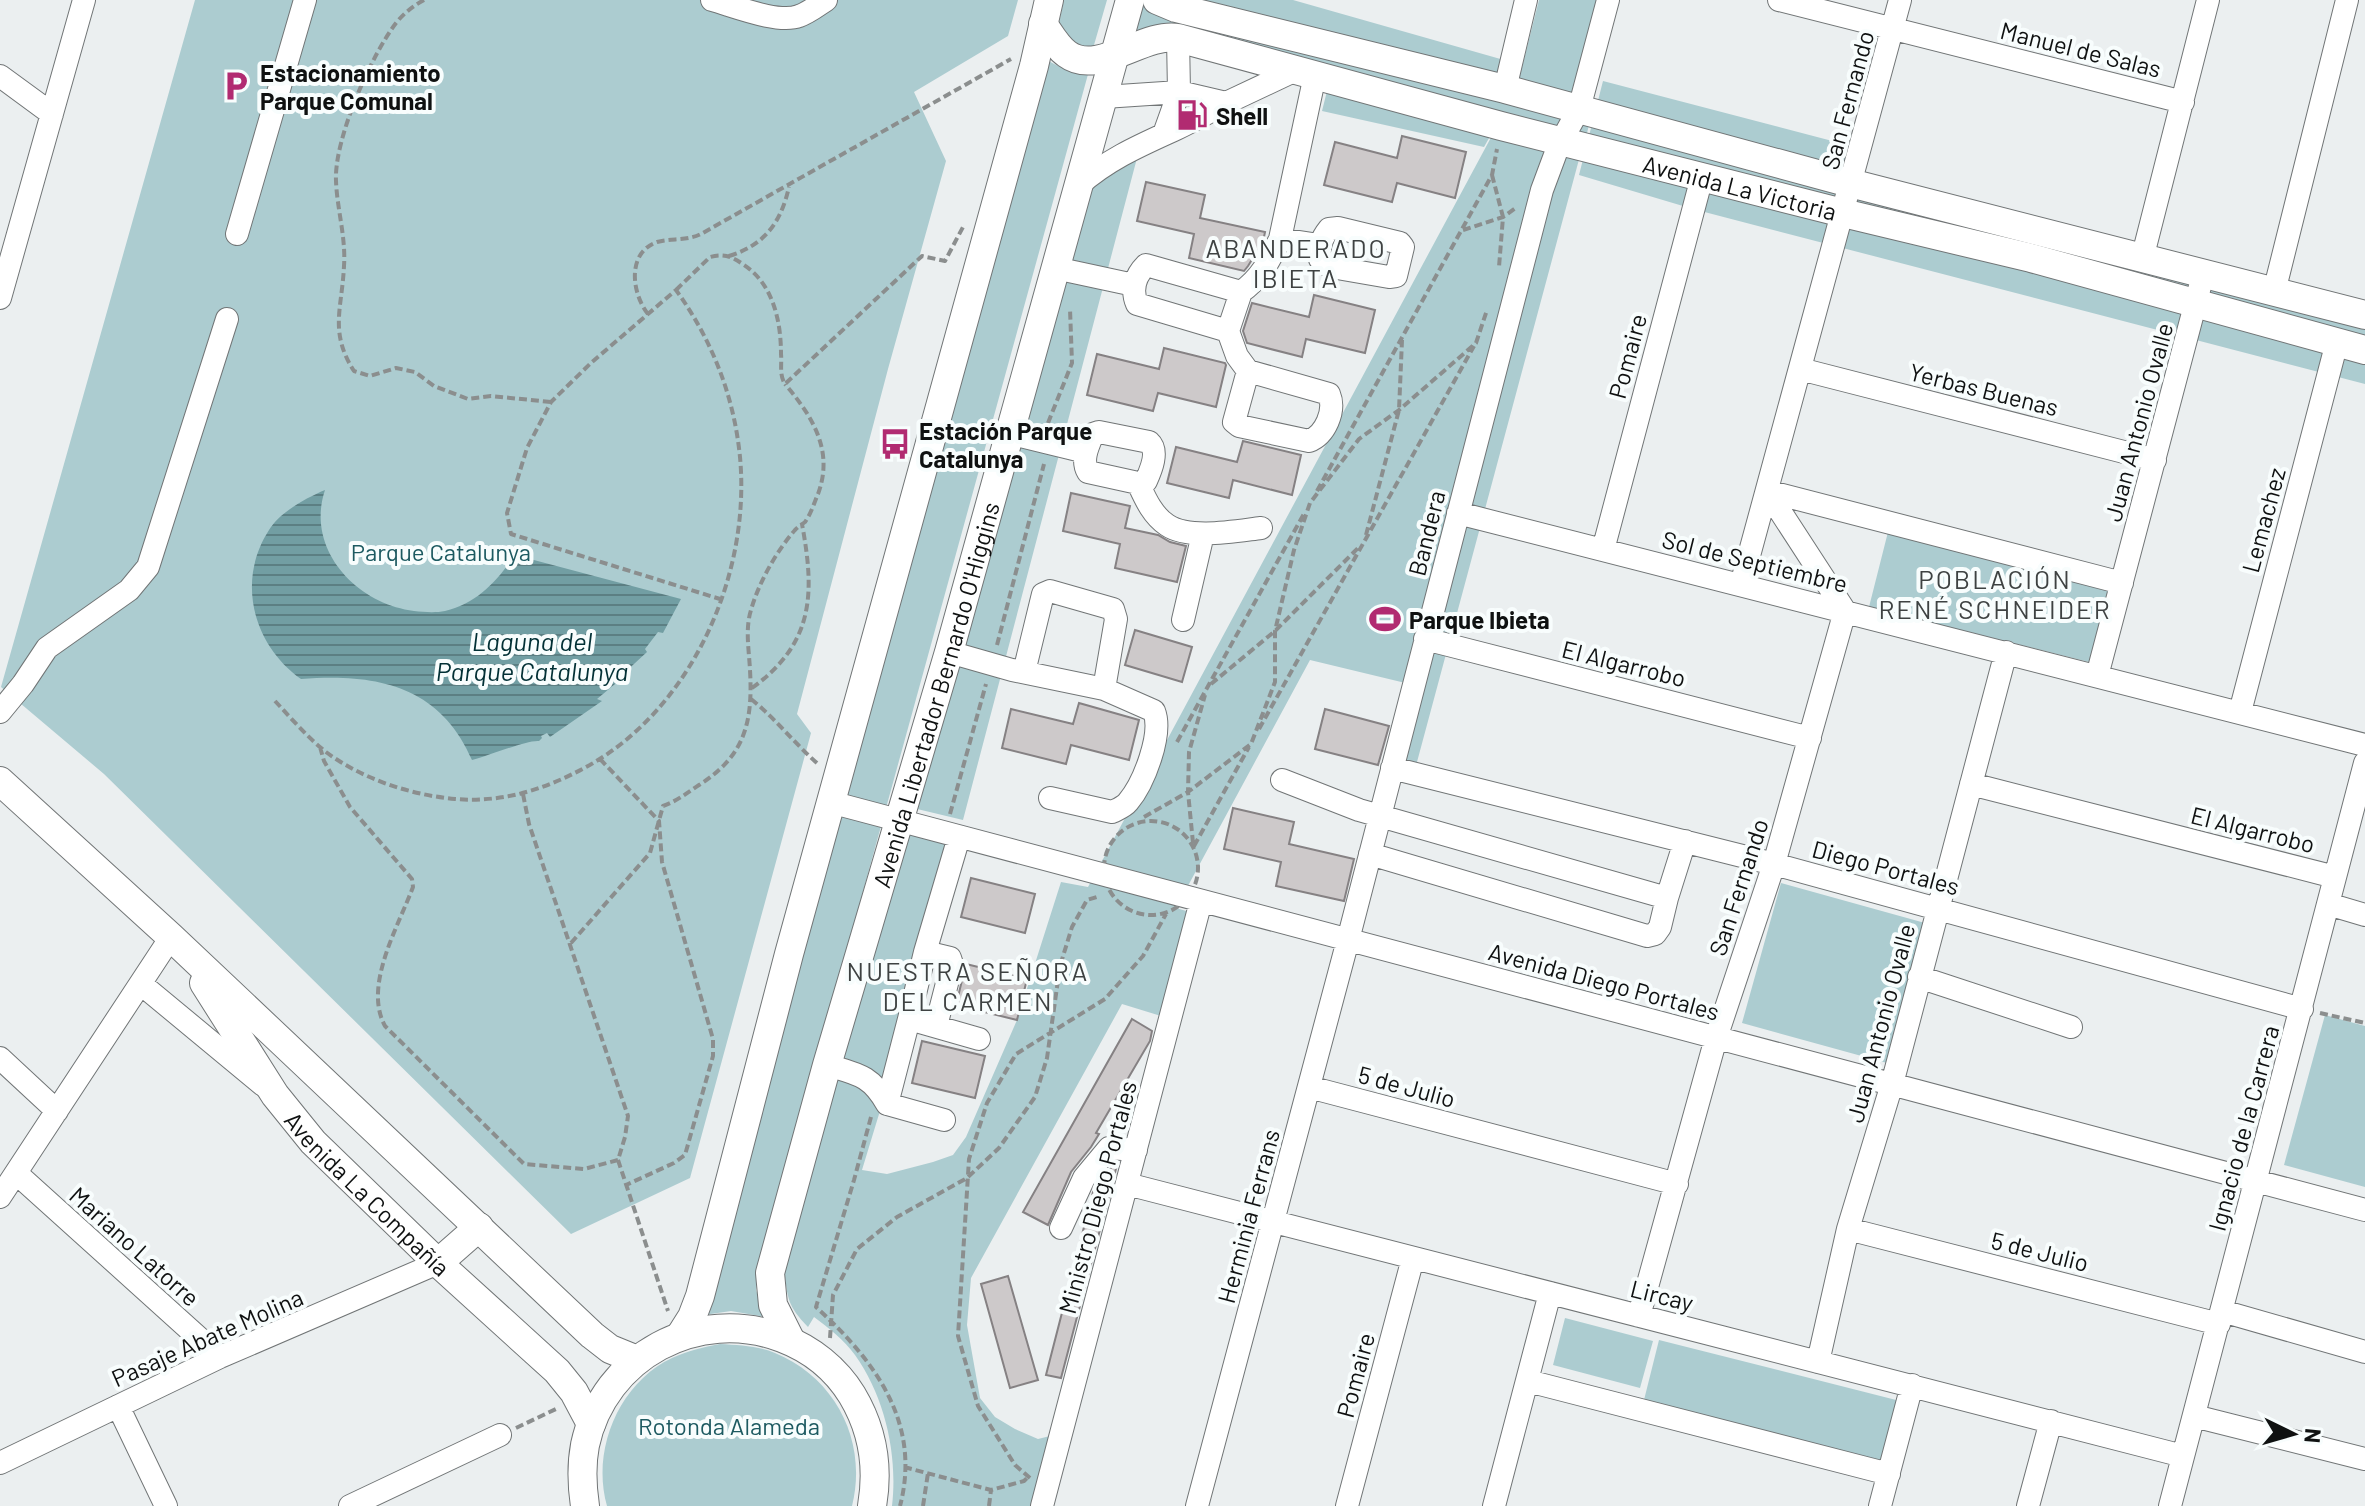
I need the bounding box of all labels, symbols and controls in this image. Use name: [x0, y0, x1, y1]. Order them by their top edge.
street label: Manuel de Salas: [1998, 15, 2164, 83]
street label: San Fernando: [1815, 28, 1879, 172]
place label: Estacionamiento Parque Comunal: [260, 58, 441, 115]
parking icon: Estacionamiento Parque Comunal: [219, 69, 253, 103]
fuel station icon: Shell: [1175, 98, 1209, 132]
place label: Shell: [1216, 101, 1268, 130]
street label: Avenida La Victoria: [1640, 148, 1840, 225]
district label: ABANDERADO IBIETA: [1205, 232, 1387, 293]
street label: Pomaire: [1602, 310, 1652, 402]
street label: Juan Antonio Ovalle: [2097, 319, 2179, 525]
street label: Yerbas Buenas: [1907, 356, 2061, 422]
place label: Estación Parque Catalunya: [919, 416, 1092, 473]
bus stop icon: Estación Parque Catalunya: [878, 427, 912, 461]
street label: Lemachez: [2235, 464, 2291, 576]
street label: Bandera: [1401, 487, 1451, 579]
street label: Avenida Libertador Bernardo O'Higgins: [866, 498, 1005, 891]
street label: Sol de Septiembre: [1659, 524, 1851, 598]
park label: Parque Catalunya: [351, 537, 531, 566]
district label: POBLACIÓN RENÉ SCHNEIDER: [1878, 563, 2112, 624]
sports icon: Parque Ibieta: [1368, 602, 1402, 636]
place label: Parque Ibieta: [1409, 605, 1550, 634]
water label: Laguna del Parque Catalunya: [436, 625, 628, 686]
street label: El Algarrobo: [1559, 634, 1689, 692]
street label: El Algarrobo: [2188, 800, 2318, 858]
street label: San Fernando: [1702, 815, 1774, 959]
street label: Diego Portales: [1809, 833, 1963, 901]
street label: Juan Antonio Ovalle: [1839, 920, 1921, 1126]
street label: Avenida Diego Portales: [1485, 936, 1723, 1026]
district label: NUESTRA SEÑORA DEL CARMEN: [847, 955, 1089, 1016]
street label: Ignacio de la Carrera: [2202, 1022, 2284, 1234]
street label: 5 de Julio: [1355, 1059, 1459, 1113]
street label: Ministro Diego Portales: [1052, 1077, 1142, 1317]
street label: Avenida La Compañía: [279, 1105, 456, 1281]
street label: Herminia Ferrans: [1211, 1126, 1285, 1306]
street label: Mariano Latorre: [64, 1180, 206, 1312]
street label: 5 de Julio: [1988, 1225, 2092, 1277]
street label: Lircay: [1627, 1273, 1697, 1317]
street label: Pasaje Abate Molina: [107, 1282, 307, 1392]
street label: Pomaire: [1330, 1329, 1380, 1421]
north arrow: [2253, 1394, 2333, 1474]
park label: Rotonda Alameda: [638, 1411, 820, 1440]
text: N: [2300, 1427, 2328, 1444]

